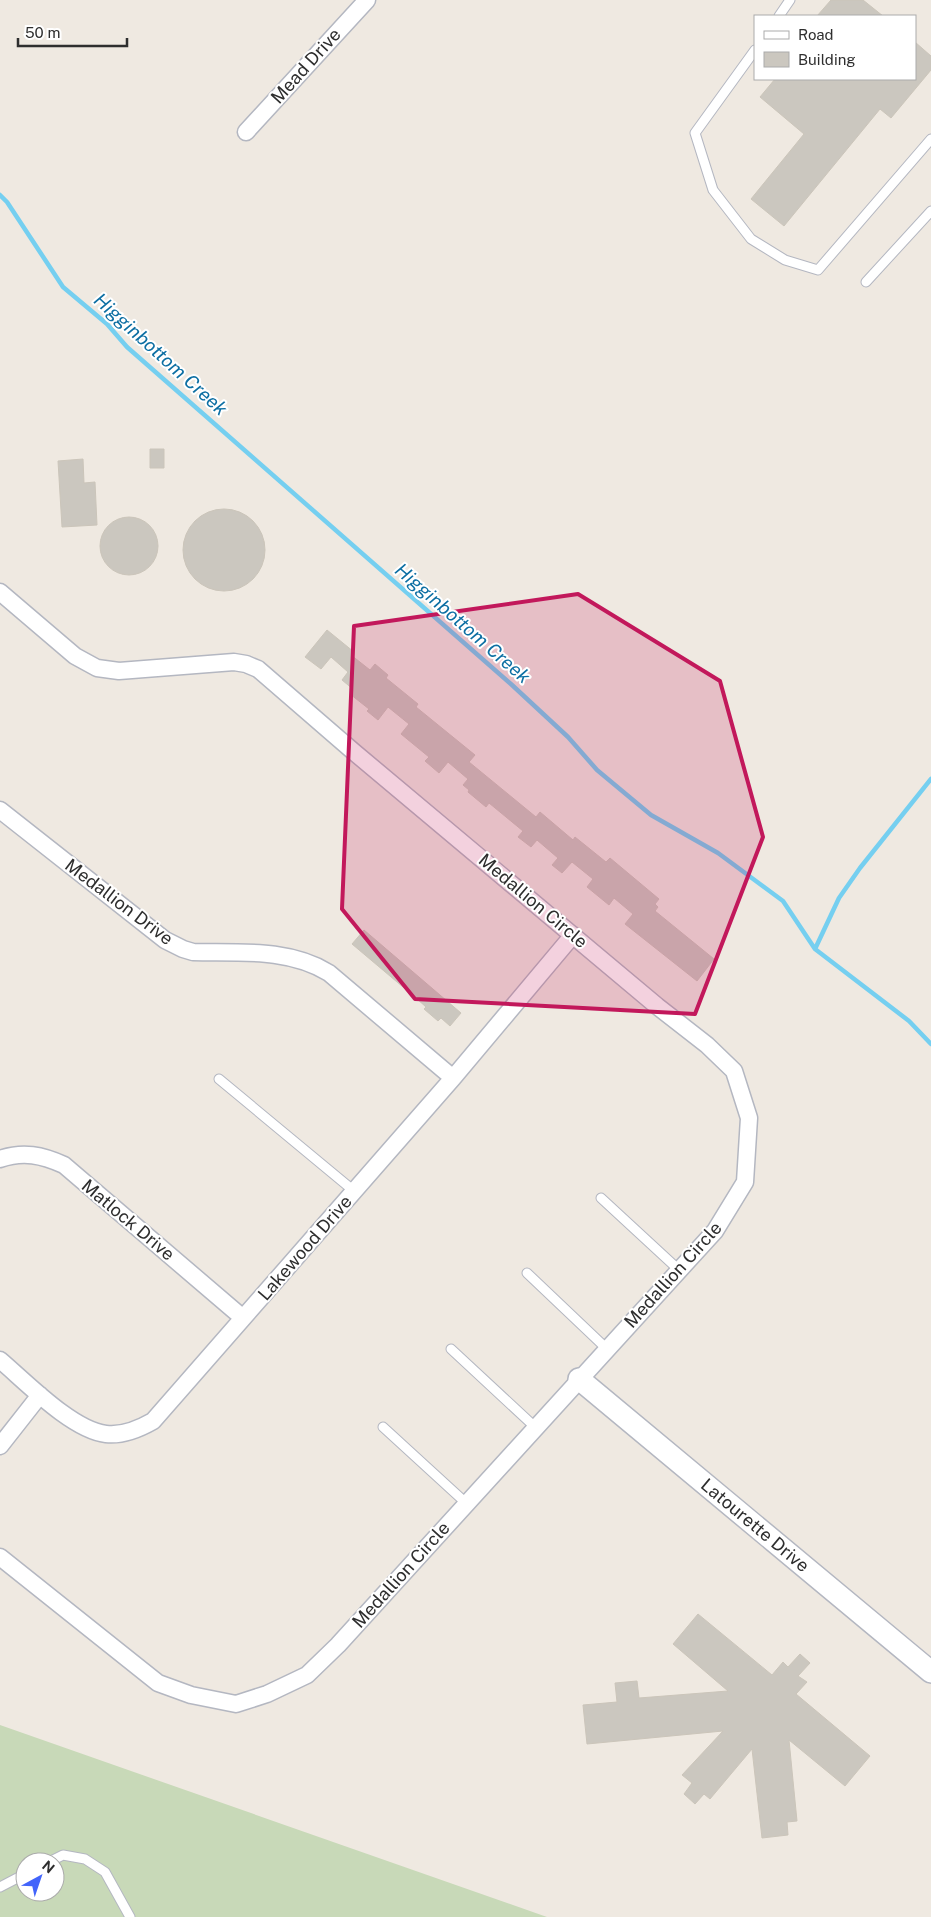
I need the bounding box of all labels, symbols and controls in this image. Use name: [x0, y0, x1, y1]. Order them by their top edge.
scale bar: [18, 15, 126, 47]
legend: [754, 15, 916, 80]
text: 50 m: [25, 24, 60, 41]
street label: Mead Drive: [266, 24, 345, 108]
text: Road: [798, 26, 834, 43]
text: Building: [798, 51, 856, 68]
water label: Higginbottom Creek: [90, 288, 233, 420]
water label: Higginbottom Creek: [391, 558, 536, 688]
street label: Medallion Circle: [475, 849, 592, 952]
street label: Medallion Drive: [61, 854, 177, 949]
street label: Matlock Drive: [78, 1175, 179, 1265]
street label: Lakewood Drive: [253, 1191, 356, 1304]
street label: Medallion Circle: [620, 1217, 726, 1332]
street label: Latourette Drive: [697, 1474, 814, 1576]
street label: Medallion Circle: [348, 1517, 454, 1632]
north arrow: [15, 1852, 65, 1902]
text: N: [39, 1857, 58, 1877]

